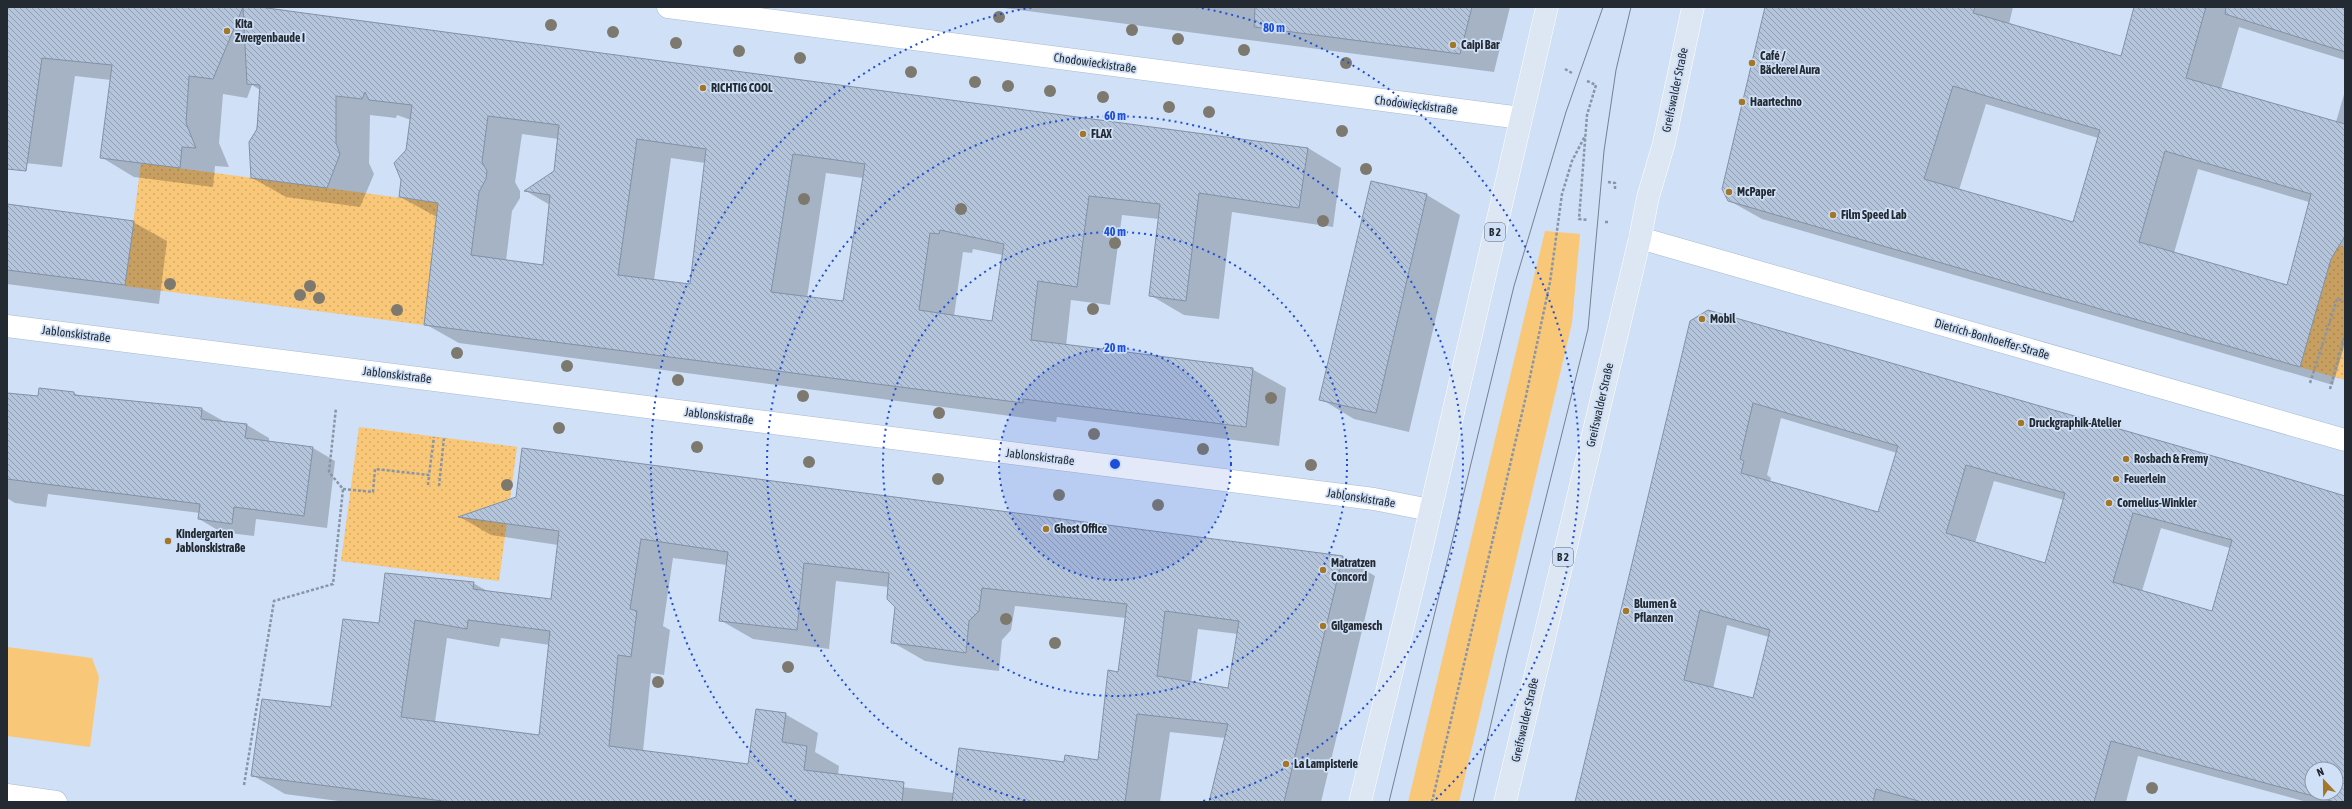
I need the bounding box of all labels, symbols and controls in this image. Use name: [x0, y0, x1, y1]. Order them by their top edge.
place label: Kita Zwergenbaude I: [235, 17, 305, 45]
text: 80 m: [1263, 21, 1285, 35]
marker: Kita Zwergenbaude I: [222, 26, 232, 36]
place label: Caipi Bar: [1461, 38, 1500, 52]
marker: Caipi Bar: [1448, 40, 1458, 50]
street label: Greifswalder Straße: [1659, 46, 1691, 134]
place label: Café / Bäckerei Aura: [1760, 49, 1821, 77]
street label: Chodowieckistraße: [1053, 50, 1137, 76]
marker: Café / Bäckerei Aura: [1747, 58, 1757, 68]
place label: RICHTIG COOL: [711, 81, 773, 95]
marker: RICHTIG COOL: [698, 83, 708, 93]
street label: Chodowieckistraße: [1374, 93, 1458, 117]
place label: Haartechno: [1750, 95, 1802, 109]
marker: Haartechno: [1737, 97, 1747, 107]
text: 60 m: [1104, 109, 1126, 123]
place label: FLAX: [1091, 127, 1112, 141]
marker: FLAX: [1078, 129, 1088, 139]
place label: McPaper: [1737, 185, 1776, 199]
marker: McPaper: [1724, 187, 1734, 197]
place label: Film Speed Lab: [1841, 208, 1907, 222]
marker: Film Speed Lab: [1828, 210, 1838, 220]
road number: B 2: [1485, 223, 1505, 241]
text: 40 m: [1103, 225, 1126, 239]
place label: Mobil: [1710, 312, 1736, 326]
marker: Mobil: [1697, 314, 1707, 324]
street label: Dietrich-Bonhoeffer-Straße: [1933, 316, 2051, 362]
street label: Jablonskistraße: [41, 323, 111, 345]
text: 20 m: [1104, 341, 1126, 355]
street label: Greifswalder Straße: [1583, 361, 1617, 449]
street label: Jablonskistraße: [362, 364, 432, 386]
street label: Jablonskistraße: [684, 405, 754, 427]
place label: Druckgraphik-Atelier: [2029, 416, 2121, 430]
marker: Druckgraphik-Atelier: [2016, 418, 2026, 428]
street label: Jablonskistraße: [1005, 446, 1075, 468]
place label: Rosbach & Fremy: [2134, 452, 2208, 466]
marker: Rosbach & Fremy: [2121, 454, 2131, 464]
centre of rings: [1108, 457, 1122, 471]
place label: Feuerlein: [2124, 472, 2166, 486]
marker: Feuerlein: [2111, 474, 2121, 484]
street label: Jablonskistraße: [1326, 486, 1396, 510]
place label: Cornelius-Winkler: [2117, 496, 2197, 510]
marker: Cornelius-Winkler: [2104, 498, 2114, 508]
place label: Ghost Office: [1054, 522, 1108, 536]
marker: Ghost Office: [1041, 524, 1051, 534]
place label: Kindergarten Jablonskistraße: [175, 527, 246, 555]
marker: Kindergarten Jablonskistraße: [163, 536, 173, 546]
road number: B 2: [1553, 548, 1573, 566]
place label: Matratzen Concord: [1331, 556, 1376, 584]
marker: Matratzen Concord: [1318, 565, 1328, 575]
place label: Blumen & Pflanzen: [1634, 597, 1677, 625]
marker: Blumen & Pflanzen: [1621, 606, 1631, 616]
place label: Gilgamesch: [1331, 619, 1382, 633]
marker: Gilgamesch: [1318, 621, 1328, 631]
street label: Greifswalder Straße: [1508, 676, 1542, 764]
place label: La Lampisterie: [1294, 757, 1359, 771]
marker: La Lampisterie: [1281, 759, 1291, 769]
north arrow: [2304, 761, 2344, 801]
text: N: [2315, 765, 2326, 779]

